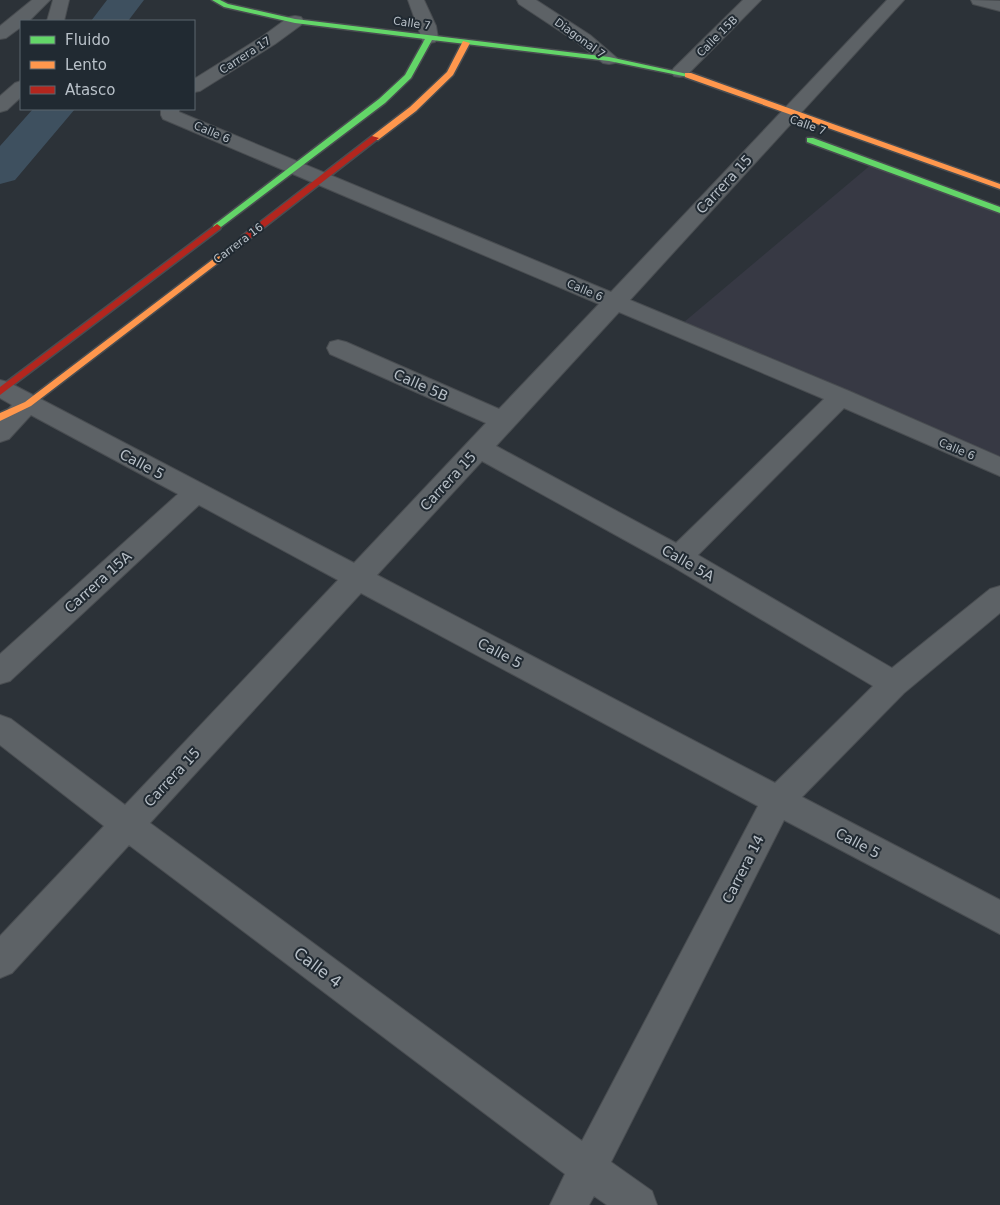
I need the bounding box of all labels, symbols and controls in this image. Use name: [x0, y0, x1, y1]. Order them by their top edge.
street label: Calle 15B: [694, 13, 740, 59]
street label: Calle 7: [392, 14, 432, 33]
street label: Diagonal 7: [552, 16, 607, 61]
legend: [20, 20, 195, 110]
text: Fluido: [65, 31, 110, 49]
street label: Carrera 17: [217, 34, 273, 77]
text: Lento: [65, 56, 107, 74]
text: Atasco: [65, 81, 115, 99]
street label: Calle 7: [788, 113, 828, 138]
street label: Calle 6: [192, 119, 232, 146]
street label: Carrera 15: [693, 151, 755, 217]
street label: Carrera 16: [211, 221, 266, 266]
street label: Calle 6: [565, 277, 605, 304]
street label: Calle 5B: [391, 366, 451, 404]
street label: Calle 6: [937, 436, 977, 463]
street label: Calle 5: [117, 446, 167, 482]
street label: Carrera 15: [417, 448, 479, 514]
street label: Calle 5A: [659, 542, 717, 585]
street label: Carrera 15A: [61, 548, 135, 616]
street label: Calle 5: [475, 635, 525, 671]
street label: Carrera 15: [141, 744, 203, 810]
street label: Calle 5: [833, 825, 883, 861]
street label: Carrera 14: [719, 832, 767, 906]
street label: Calle 4: [290, 943, 345, 992]

